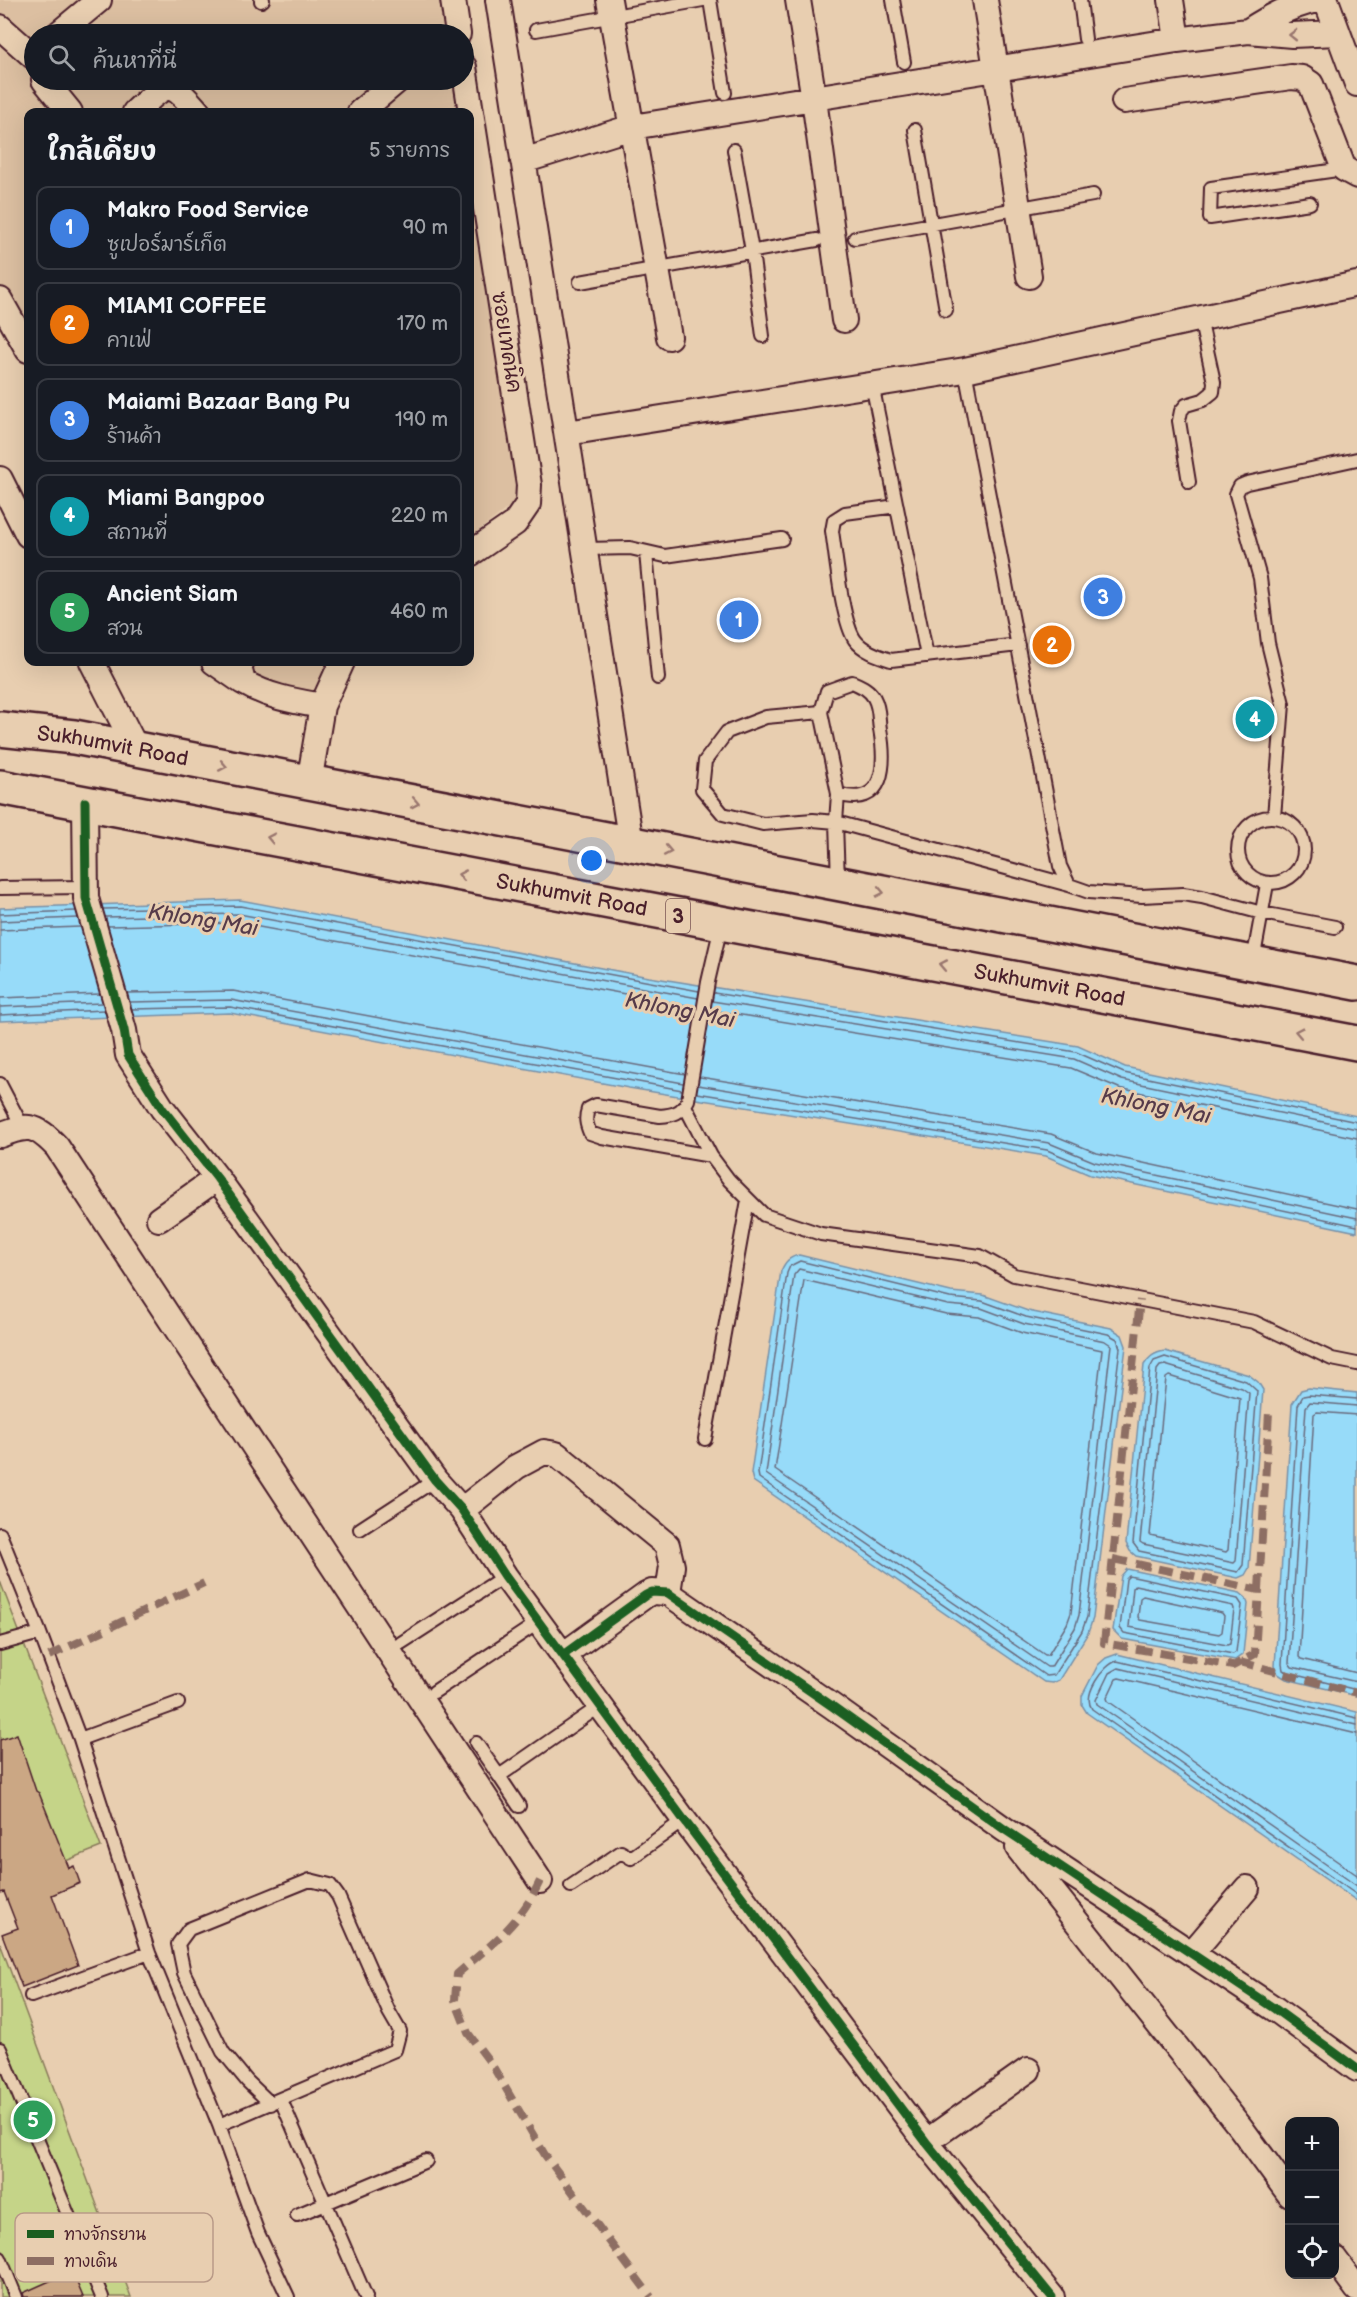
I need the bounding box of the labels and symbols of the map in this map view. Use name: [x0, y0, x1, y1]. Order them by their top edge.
one-way arrow: [1288, 28, 1297, 41]
street label: ซอยเทคนิค: [486, 289, 527, 395]
pin: 3: [1084, 574, 1122, 620]
pin: 1: [720, 598, 758, 642]
pin: 2: [1032, 622, 1072, 668]
pin: 4: [1236, 696, 1274, 742]
street label: Sukhumvit Road: [36, 721, 190, 772]
one-way arrow: [218, 759, 228, 772]
one-way arrow: [409, 796, 419, 809]
one-way arrow: [266, 832, 276, 845]
one-way arrow: [663, 844, 673, 857]
your location: [577, 846, 606, 875]
one-way arrow: [457, 869, 467, 882]
street label: Sukhumvit Road: [494, 869, 649, 922]
one-way arrow: [875, 885, 885, 898]
water label: Khlong Mai: [146, 898, 261, 943]
road number: 3: [666, 899, 690, 933]
street label: Sukhumvit Road: [972, 959, 1127, 1012]
one-way arrow: [938, 960, 947, 972]
water label: Khlong Mai: [623, 987, 738, 1035]
one-way arrow: [1295, 1026, 1305, 1039]
water label: Khlong Mai: [1099, 1083, 1214, 1131]
pin: 5: [14, 2098, 52, 2142]
legend: [15, 2213, 213, 2282]
text: ทางจักรยาน: [64, 2224, 147, 2245]
text: ทางเดิน: [64, 2251, 117, 2272]

